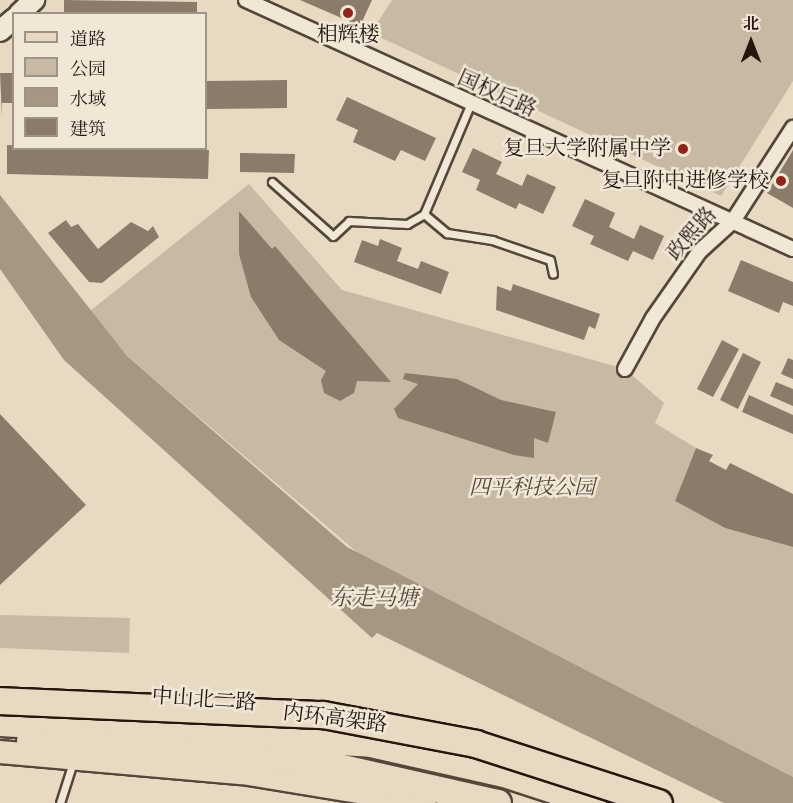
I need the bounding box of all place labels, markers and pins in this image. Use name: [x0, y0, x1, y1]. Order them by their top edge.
marker: 相辉楼: [341, 6, 355, 20]
place label: 相辉楼: [317, 22, 379, 48]
place label: 复旦大学附属中学: [503, 136, 671, 162]
marker: 复旦大学附属中学: [676, 142, 690, 156]
place label: 复旦附中进修学校: [601, 168, 769, 194]
marker: 复旦附中进修学校: [774, 174, 788, 188]

